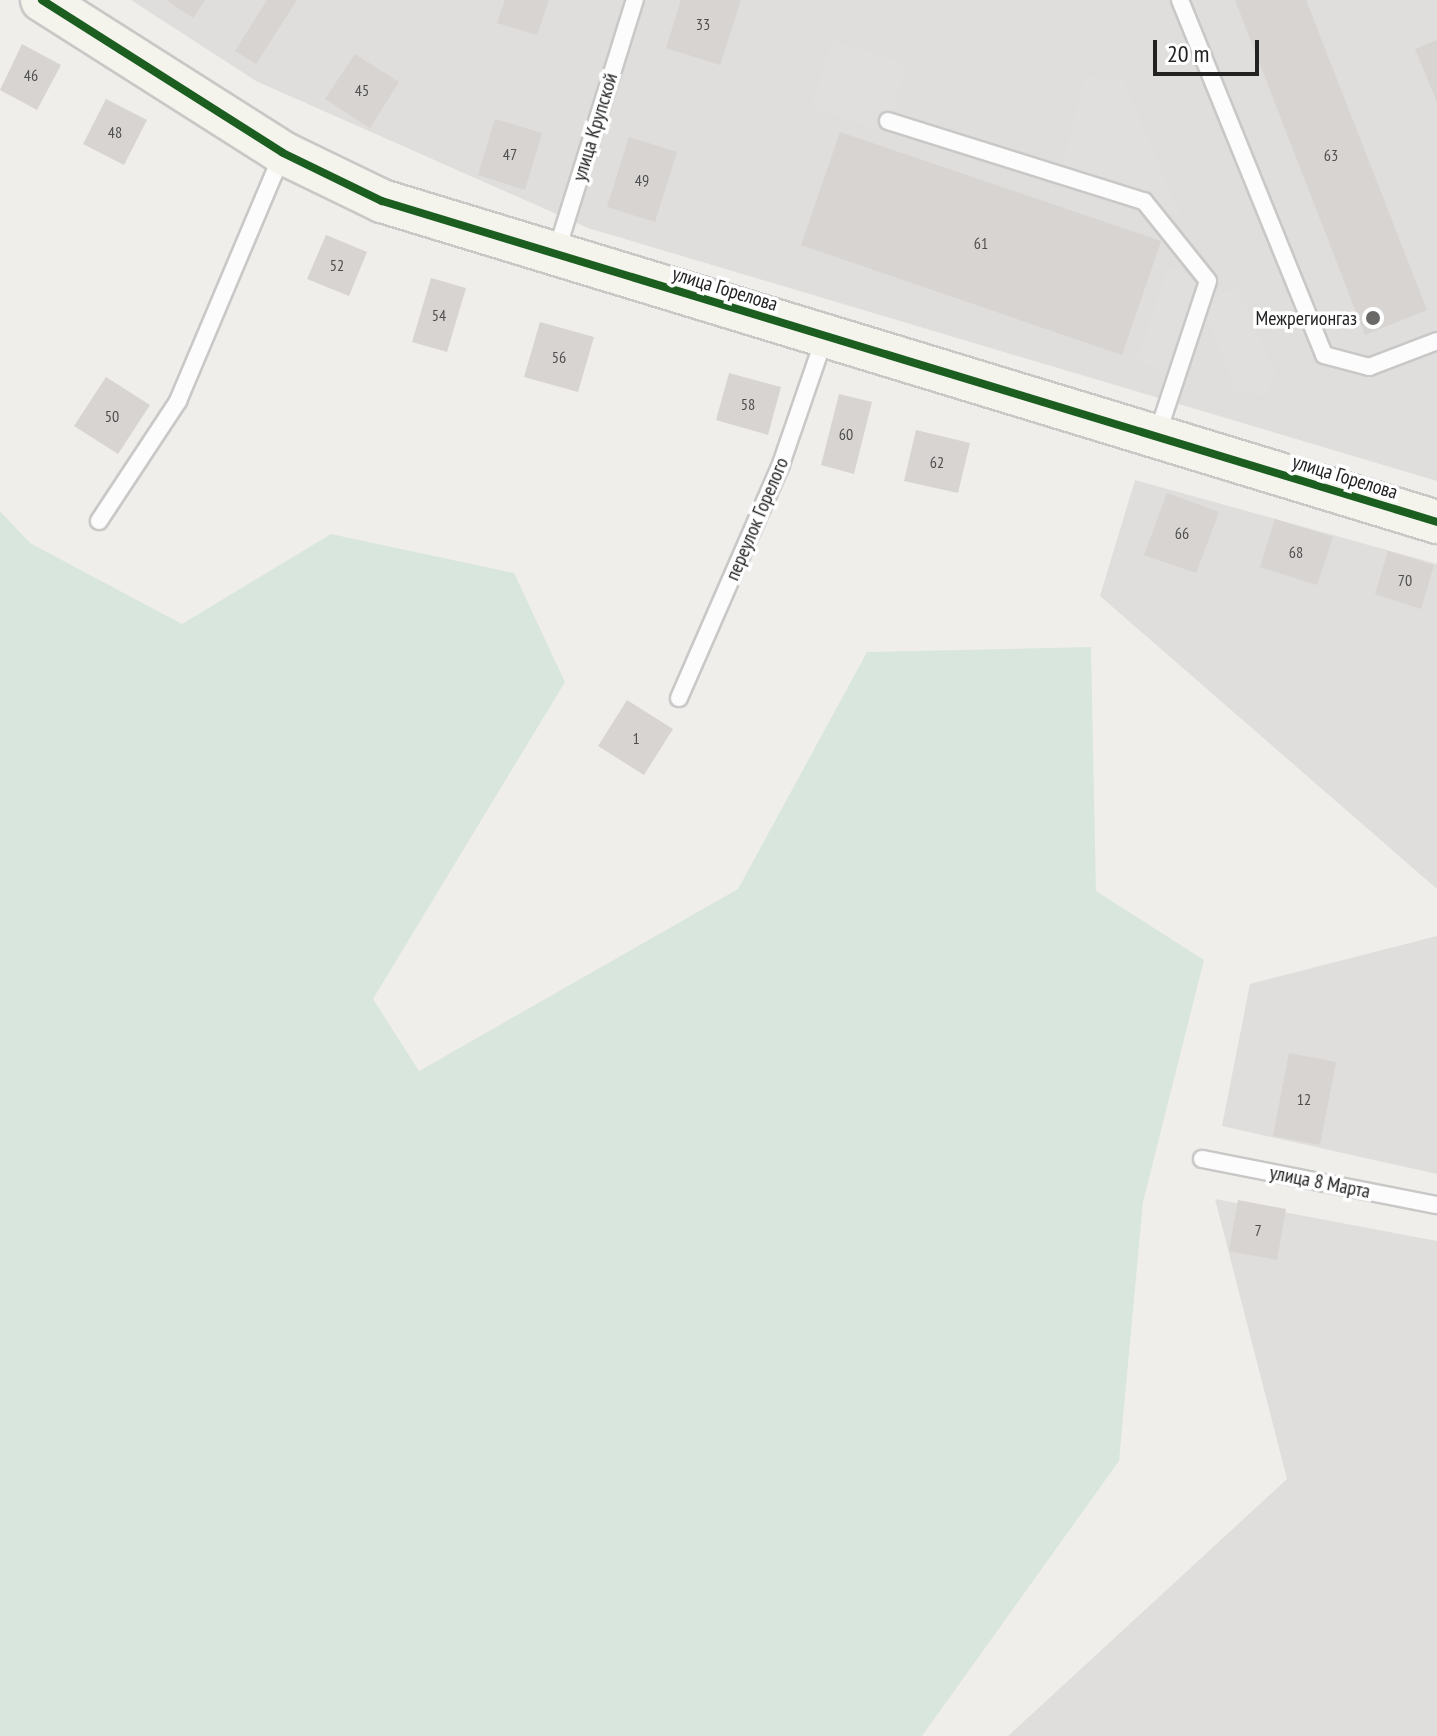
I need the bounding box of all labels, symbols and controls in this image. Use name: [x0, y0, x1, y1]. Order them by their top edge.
house number: 33: [696, 14, 710, 34]
scale bar: [1157, 24, 1263, 74]
text: 20 m: [1167, 38, 1209, 69]
house number: 46: [24, 65, 38, 85]
street label: улица Крупской: [567, 70, 623, 184]
house number: 45: [355, 80, 369, 100]
house number: 48: [108, 122, 122, 142]
house number: 47: [503, 144, 517, 164]
house number: 63: [1324, 145, 1338, 165]
house number: 49: [635, 170, 649, 190]
house number: 61: [974, 233, 988, 253]
house number: 52: [330, 255, 344, 275]
street label: улица Горелова: [670, 262, 780, 316]
house number: 54: [432, 305, 446, 325]
place label: Межрегионгаз: [1255, 306, 1357, 330]
marker: Межрегионгаз: [1364, 309, 1382, 327]
house number: 56: [552, 347, 566, 367]
house number: 58: [741, 394, 755, 414]
house number: 50: [105, 406, 119, 426]
house number: 60: [839, 424, 853, 444]
street label: улица Горелова: [1290, 450, 1400, 504]
house number: 62: [930, 452, 944, 472]
street label: переулок Горелого: [720, 454, 794, 584]
house number: 66: [1175, 523, 1189, 543]
house number: 68: [1289, 542, 1303, 562]
house number: 70: [1398, 570, 1412, 590]
house number: 1: [632, 728, 640, 748]
house number: 12: [1297, 1089, 1311, 1109]
street label: улица 8 Марта: [1268, 1160, 1372, 1204]
house number: 7: [1254, 1220, 1262, 1240]

